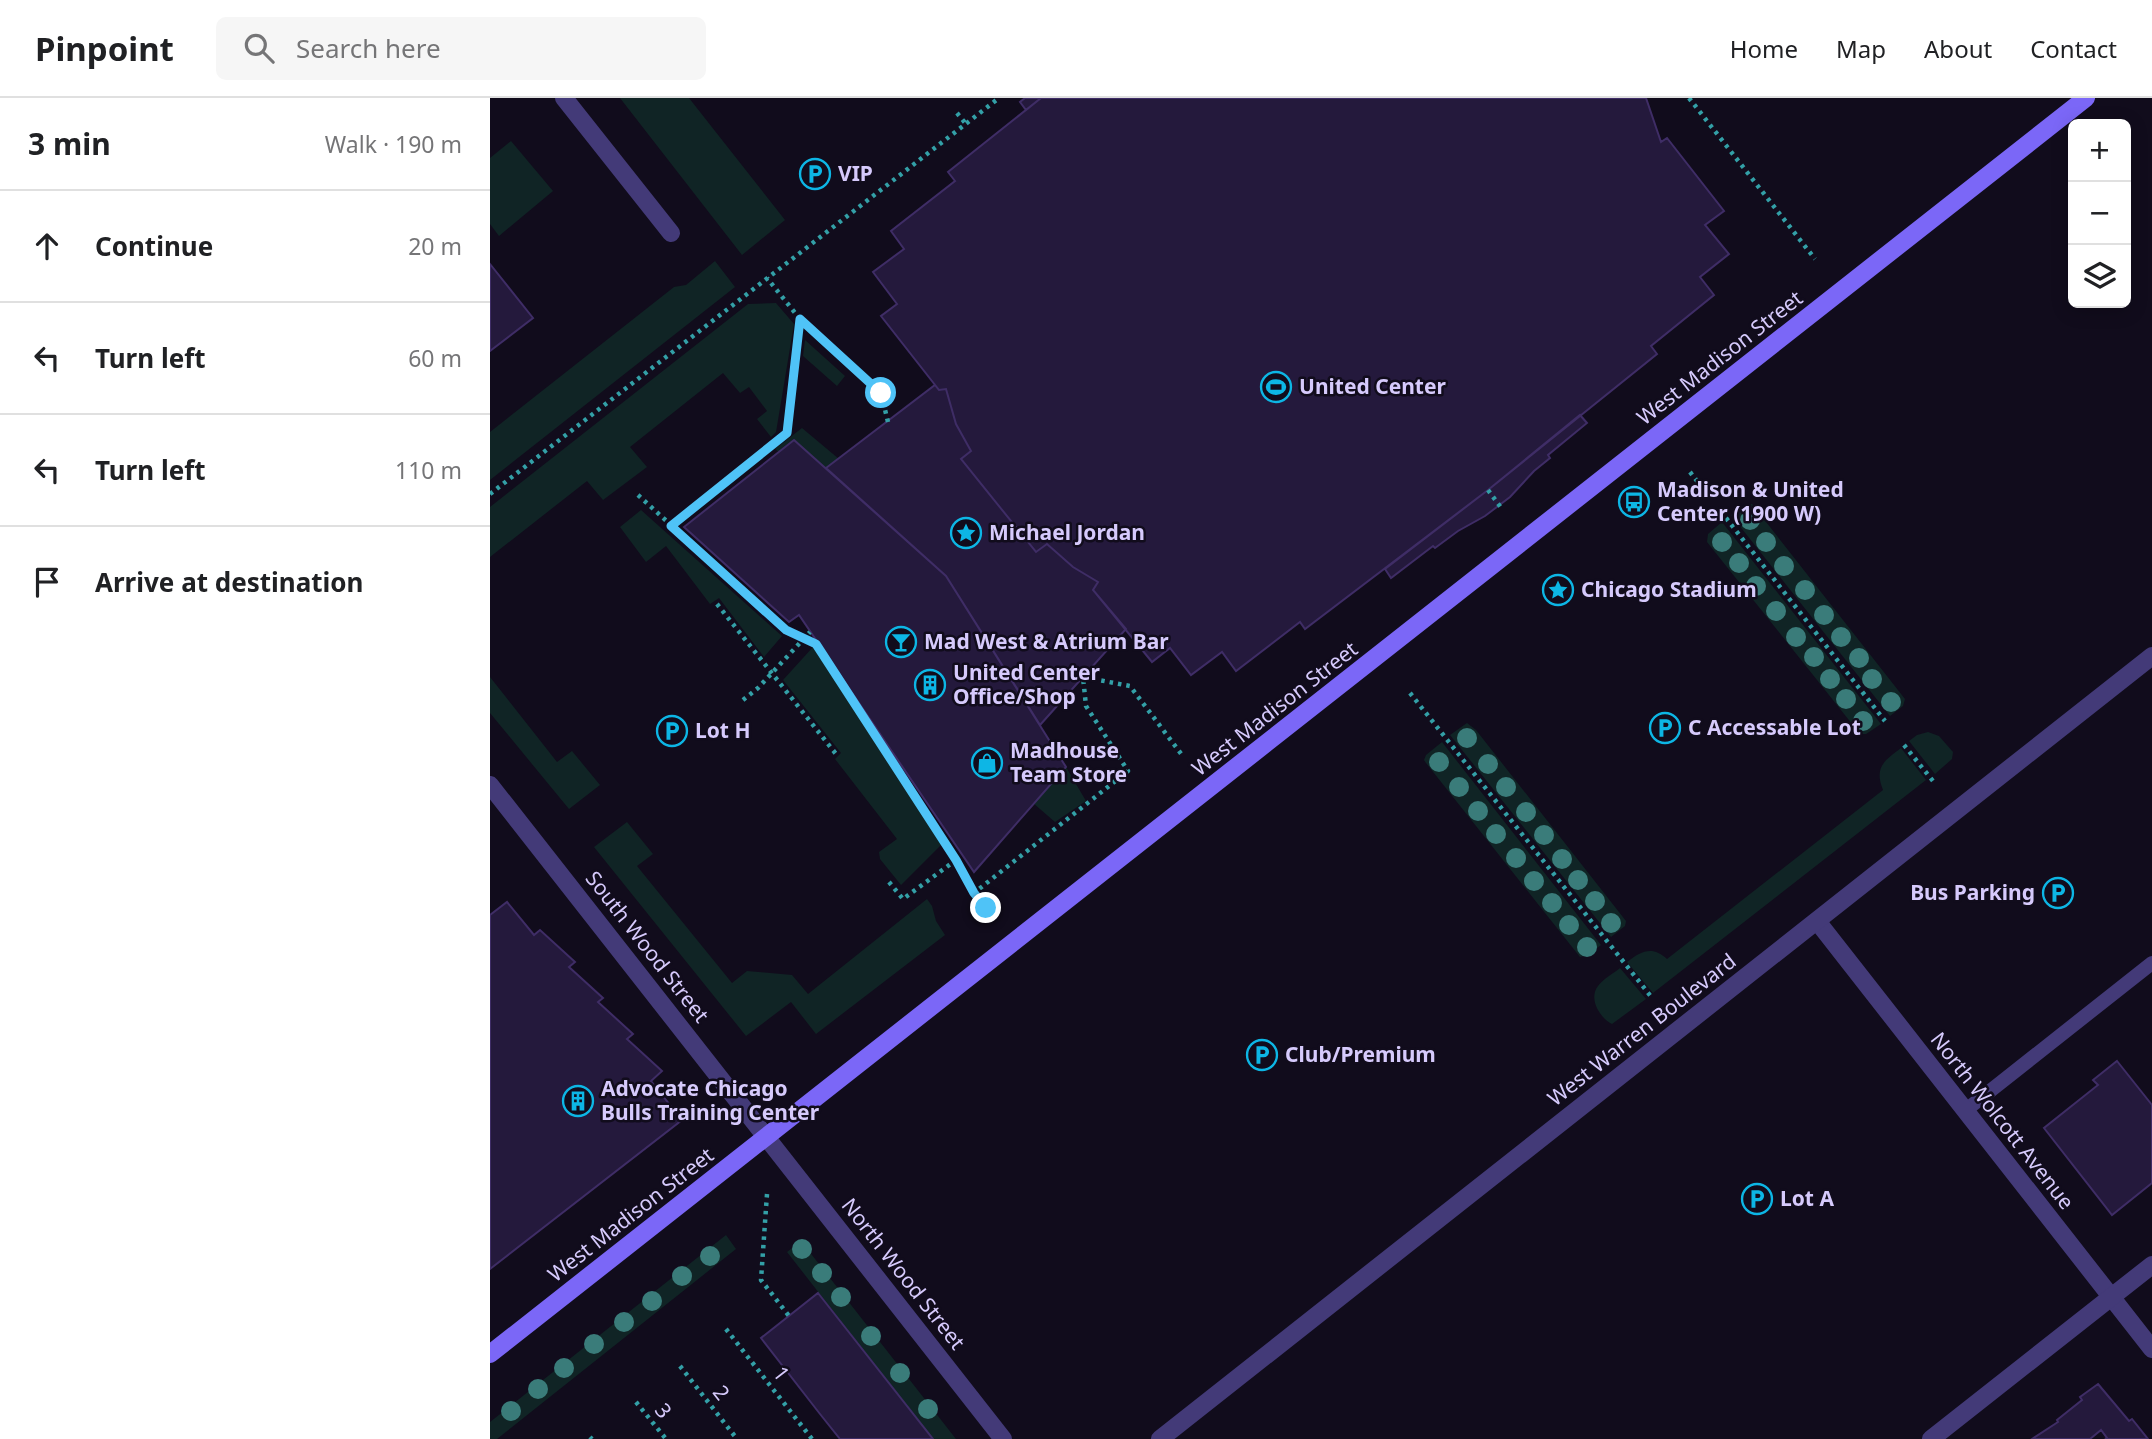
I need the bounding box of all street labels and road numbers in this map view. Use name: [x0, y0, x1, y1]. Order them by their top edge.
street label: West Madison Street: [1631, 283, 1808, 431]
street label: West Madison Street: [1186, 634, 1363, 782]
street label: South Wood Street: [580, 865, 716, 1028]
street label: West Warren Boulevard: [1541, 947, 1741, 1112]
street label: North Wolcott Avenue: [1925, 1026, 2081, 1215]
street label: West Madison Street: [542, 1140, 719, 1288]
street label: North Wood Street: [836, 1192, 972, 1355]
street label: 1: [767, 1360, 797, 1387]
street label: 2: [707, 1379, 737, 1406]
street label: 3: [649, 1397, 679, 1424]

